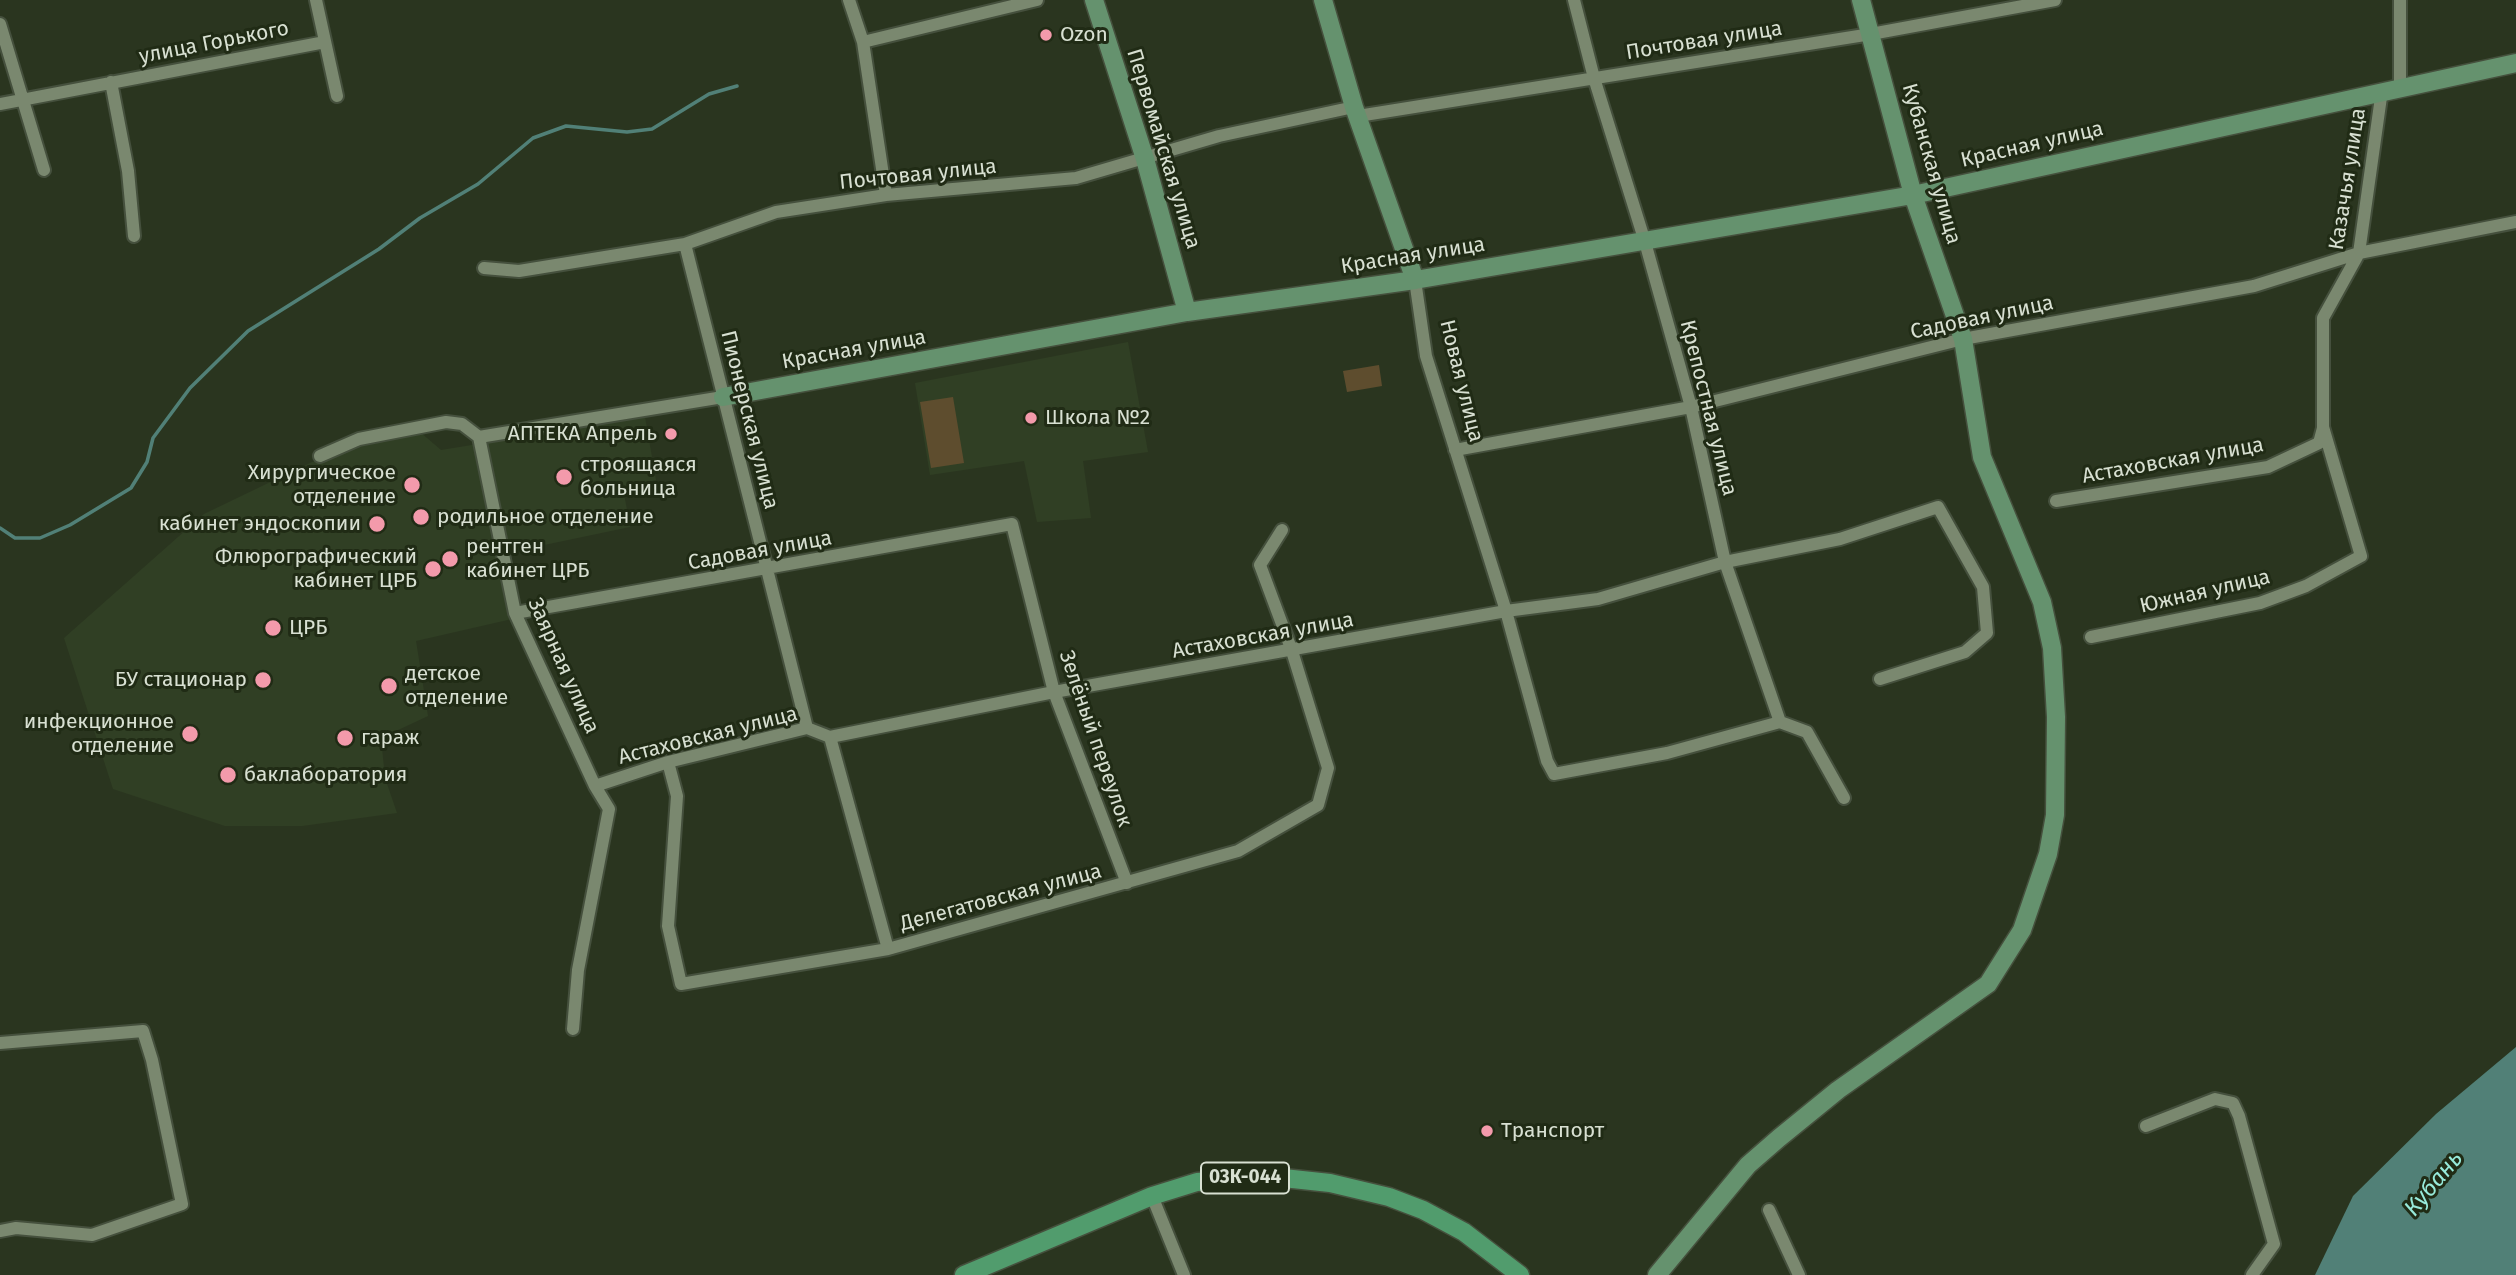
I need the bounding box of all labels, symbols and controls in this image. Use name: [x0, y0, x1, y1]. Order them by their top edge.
street label: улица Горького: [137, 16, 291, 70]
street label: Почтовая улица: [1624, 16, 1784, 66]
place label: Ozon: [1060, 22, 1108, 48]
marker: Ozon: [1038, 27, 1054, 43]
street label: Первомайская улица: [1121, 46, 1205, 252]
street label: Кубанская улица: [1896, 81, 1966, 247]
street label: Казачья улица: [2324, 106, 2372, 252]
street label: Красная улица: [1958, 116, 2106, 174]
street label: Почтовая улица: [838, 154, 998, 196]
street label: Красная улица: [1339, 232, 1487, 280]
street label: Садовая улица: [1908, 291, 2056, 345]
street label: Новая улица: [1434, 317, 1488, 445]
street label: Крепостная улица: [1674, 318, 1742, 498]
street label: Красная улица: [780, 325, 928, 375]
street label: Пионерская улица: [715, 328, 783, 512]
place label: Школа №2: [1045, 405, 1150, 431]
marker: Школа №2: [1023, 410, 1039, 426]
place label: АПТЕКА Апрель: [508, 421, 657, 447]
marker: АПТЕКА Апрель: [663, 426, 679, 442]
street label: Астаховская улица: [2080, 433, 2266, 489]
place label: строящаяся больница: [580, 452, 697, 502]
place label: Хирургическое отделение: [248, 460, 396, 510]
marker: строящаяся больница: [554, 467, 574, 487]
marker: Хирургическое отделение: [402, 475, 422, 495]
place label: родильное отделение: [437, 504, 654, 530]
marker: родильное отделение: [411, 507, 431, 527]
place label: кабинет эндоскопии: [159, 511, 361, 537]
marker: кабинет эндоскопии: [367, 514, 387, 534]
street label: Садовая улица: [686, 526, 834, 576]
place label: рентген кабинет ЦРБ: [466, 534, 590, 584]
place label: Флюрографический кабинет ЦРБ: [215, 544, 417, 594]
marker: рентген кабинет ЦРБ: [440, 549, 460, 569]
marker: Флюрографический кабинет ЦРБ: [423, 559, 443, 579]
street label: Южная улица: [2137, 565, 2273, 619]
street label: Заярная улица: [522, 594, 604, 738]
street label: Астаховская улица: [1170, 608, 1356, 664]
place label: ЦРБ: [289, 615, 327, 641]
marker: ЦРБ: [263, 618, 283, 638]
street label: Зелёный переулок: [1053, 648, 1137, 830]
place label: детское отделение: [405, 661, 508, 711]
place label: БУ стационар: [115, 667, 247, 693]
marker: БУ стационар: [253, 670, 273, 690]
marker: детское отделение: [379, 676, 399, 696]
street label: Астаховская улица: [616, 702, 800, 770]
place label: инфекционное отделение: [24, 709, 174, 759]
marker: инфекционное отделение: [180, 724, 200, 744]
place label: гараж: [361, 725, 419, 751]
marker: гараж: [335, 728, 355, 748]
place label: баклаборатория: [244, 762, 407, 788]
marker: баклаборатория: [218, 765, 238, 785]
street label: Делегатовская улица: [898, 859, 1104, 937]
place label: Транспорт: [1501, 1118, 1604, 1144]
marker: Транспорт: [1479, 1123, 1495, 1139]
water label: Кубань: [2399, 1146, 2469, 1222]
road number: 03К-044: [1201, 1162, 1289, 1194]

